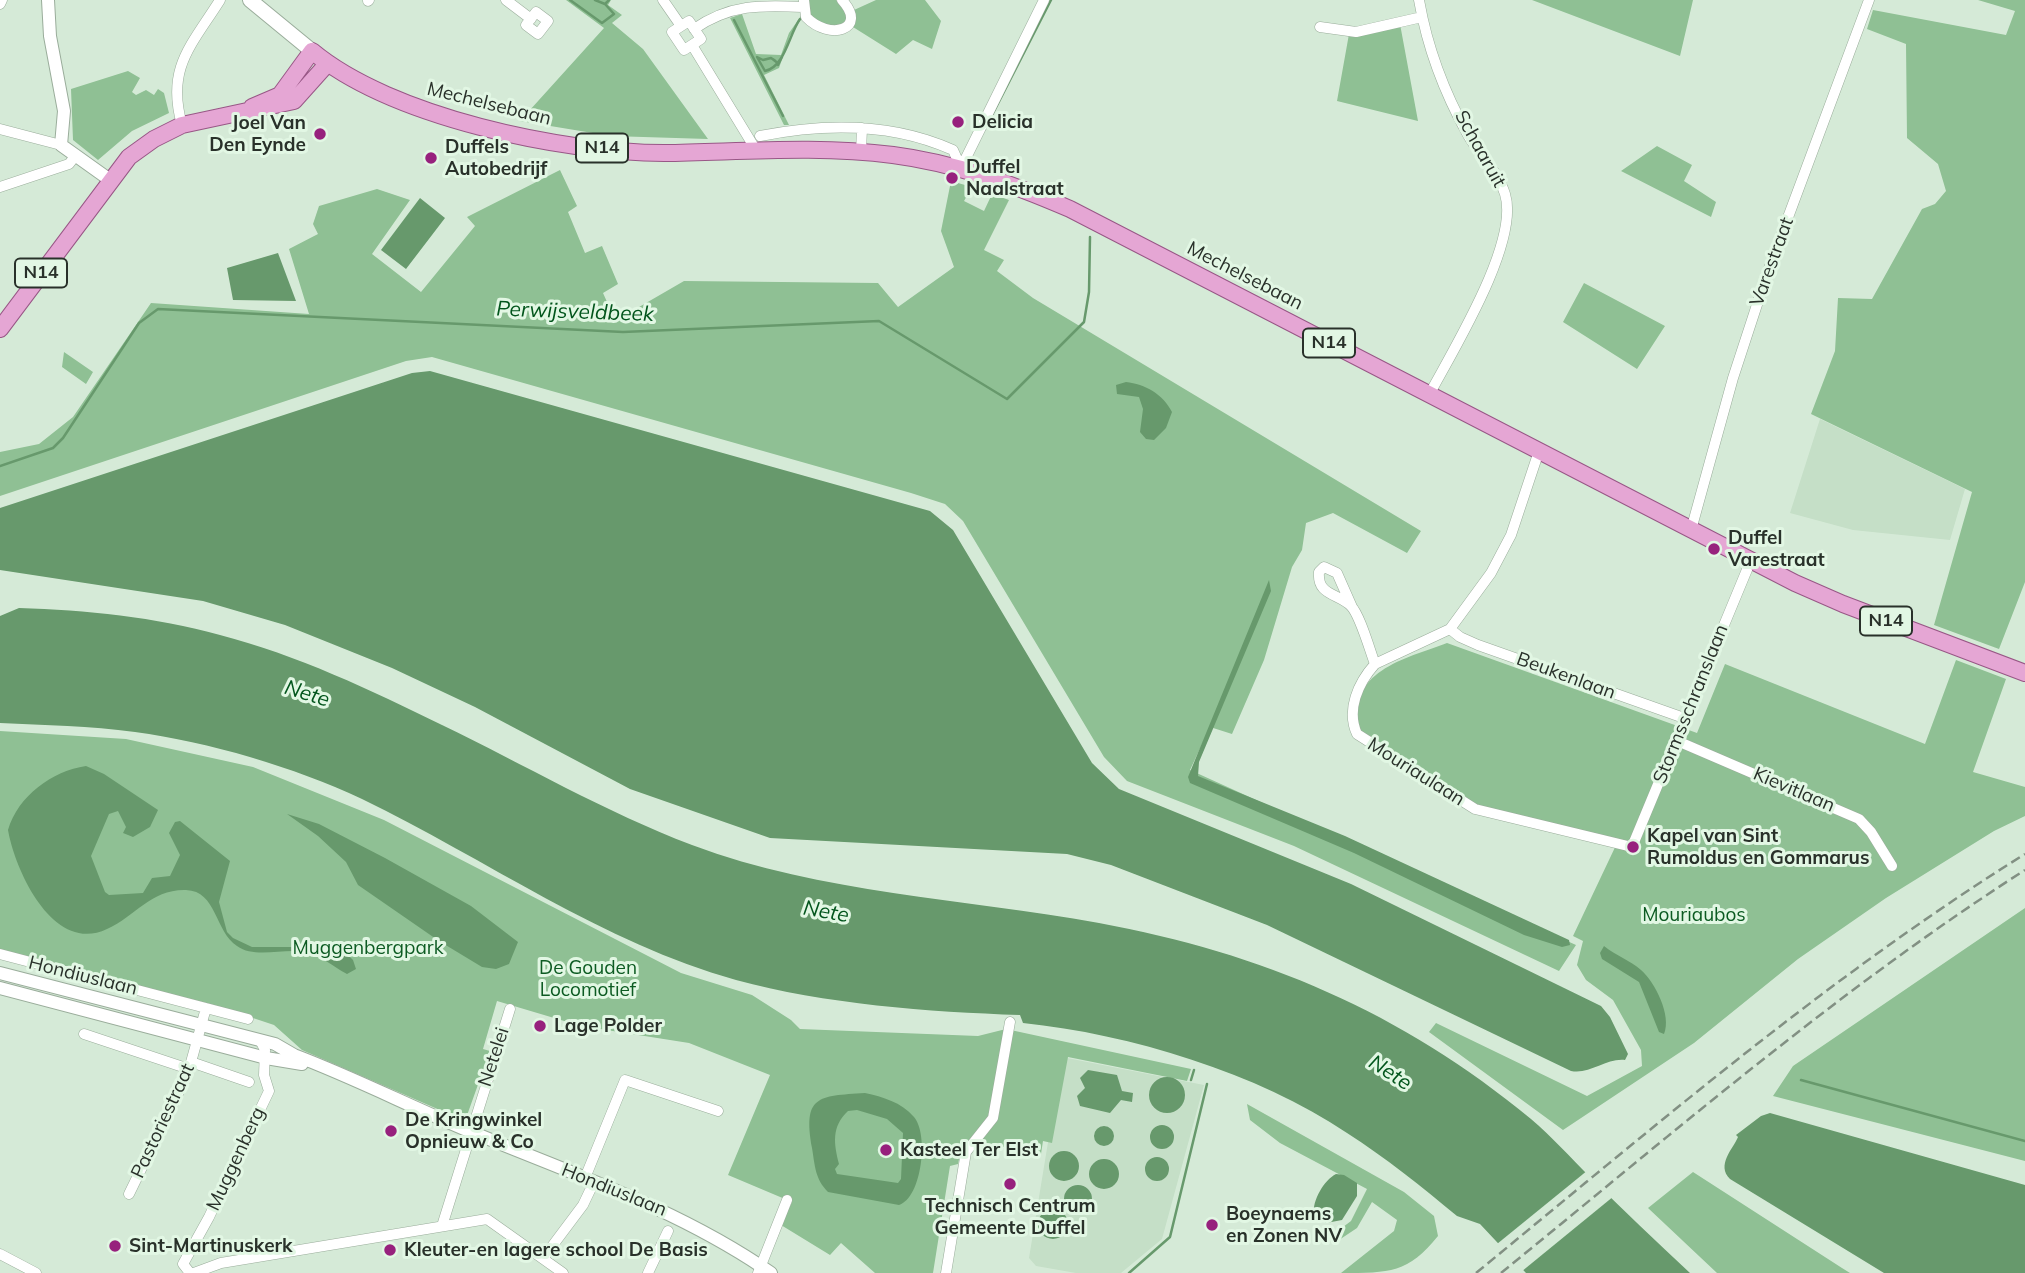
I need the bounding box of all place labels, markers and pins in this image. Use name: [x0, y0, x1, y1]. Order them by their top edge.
place label: Delicia: [972, 111, 1033, 133]
place label: Joel Van Den Eynde: [209, 112, 306, 156]
marker: Delicia: [950, 114, 966, 130]
marker: Joel Van Den Eynde: [312, 126, 328, 142]
place label: Duffels Autobedrijf: [445, 136, 547, 180]
marker: Duffels Autobedrijf: [423, 150, 439, 166]
place label: Duffel Naalstraat: [966, 156, 1064, 200]
marker: Duffel Naalstraat: [944, 170, 960, 186]
place label: Duffel Varestraat: [1728, 527, 1825, 571]
marker: Duffel Varestraat: [1706, 541, 1722, 557]
place label: Kapel van Sint Rumoldus en Gommarus: [1647, 825, 1869, 869]
marker: Kapel van Sint Rumoldus en Gommarus: [1625, 839, 1641, 855]
place label: Lage Polder: [554, 1015, 662, 1037]
marker: Lage Polder: [532, 1018, 548, 1034]
place label: De Kringwinkel Opnieuw & Co: [405, 1109, 542, 1153]
marker: De Kringwinkel Opnieuw & Co: [383, 1123, 399, 1139]
place label: Kasteel Ter Elst: [900, 1139, 1038, 1161]
marker: Kasteel Ter Elst: [878, 1142, 894, 1158]
marker: Technisch Centrum Gemeente Duffel: [1002, 1176, 1018, 1192]
place label: Technisch Centrum Gemeente Duffel: [924, 1195, 1096, 1239]
place label: Boeynaems en Zonen NV: [1226, 1203, 1342, 1247]
marker: Boeynaems en Zonen NV: [1204, 1217, 1220, 1233]
place label: Sint-Martinuskerk: [129, 1235, 293, 1257]
marker: Sint-Martinuskerk: [107, 1238, 123, 1254]
place label: Kleuter-en lagere school De Basis: [404, 1239, 708, 1261]
marker: Kleuter-en lagere school De Basis: [382, 1242, 398, 1258]

